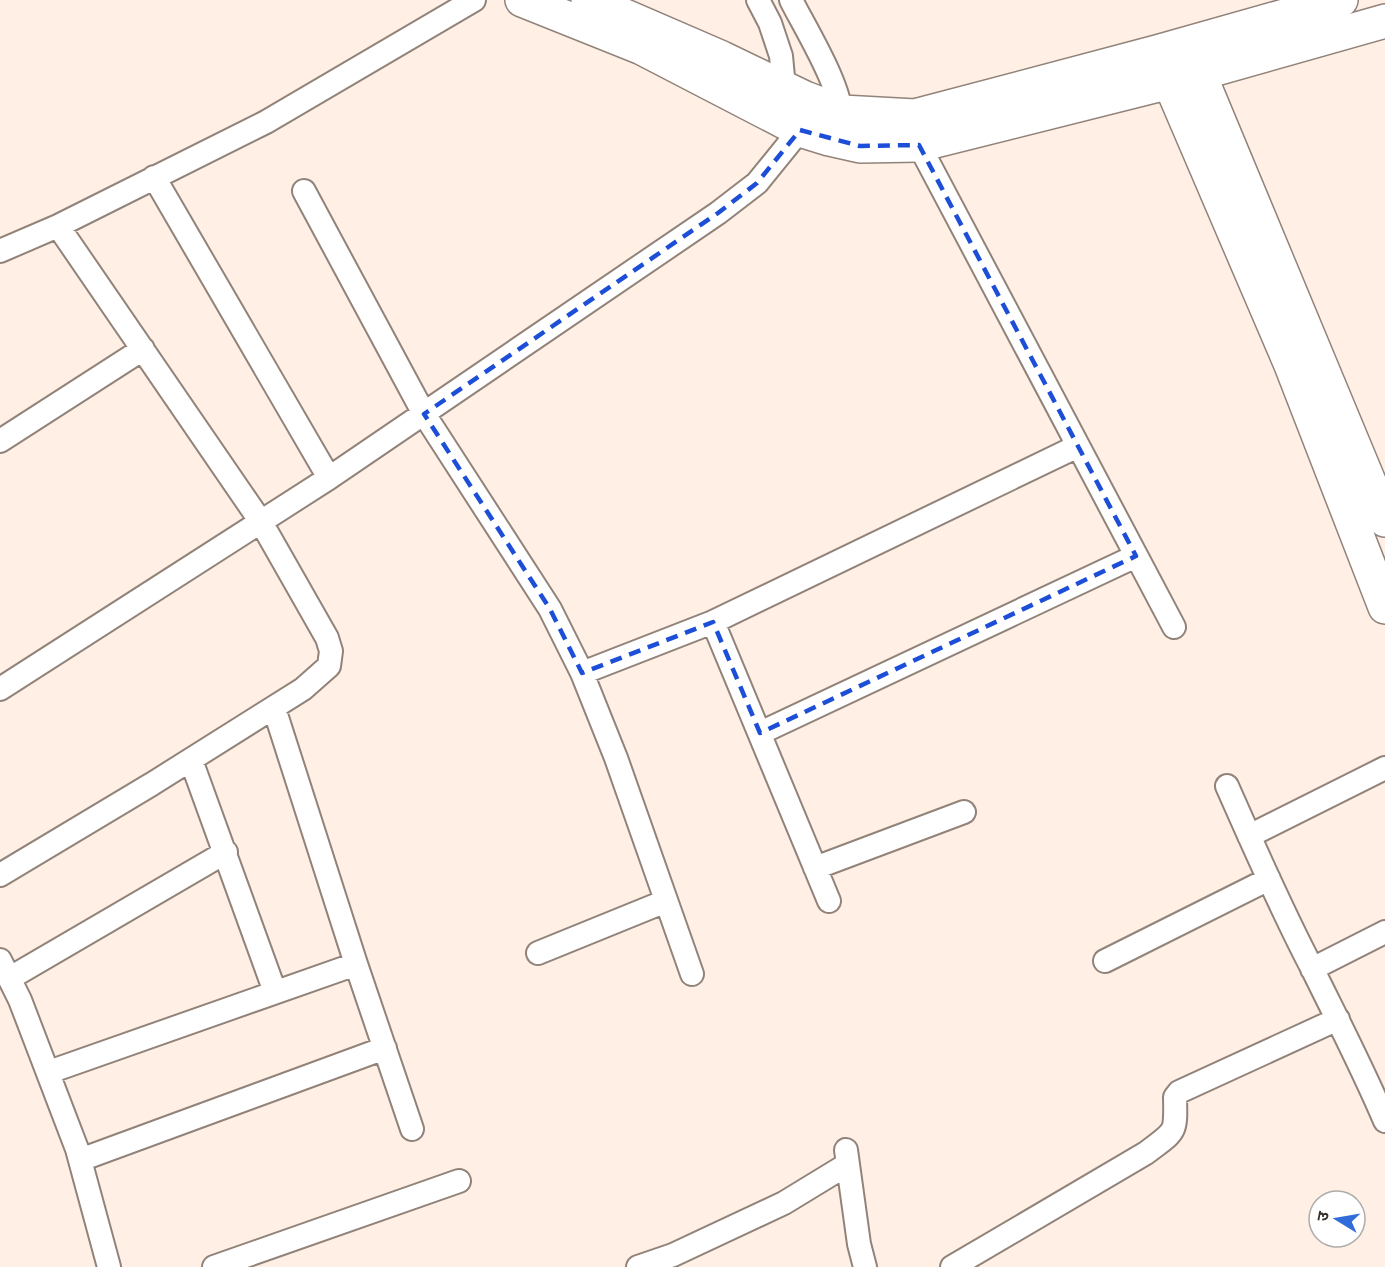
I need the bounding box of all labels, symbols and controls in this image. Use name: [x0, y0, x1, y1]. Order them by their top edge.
north arrow: [1307, 1189, 1367, 1249]
text: उ: [1311, 1209, 1336, 1223]

